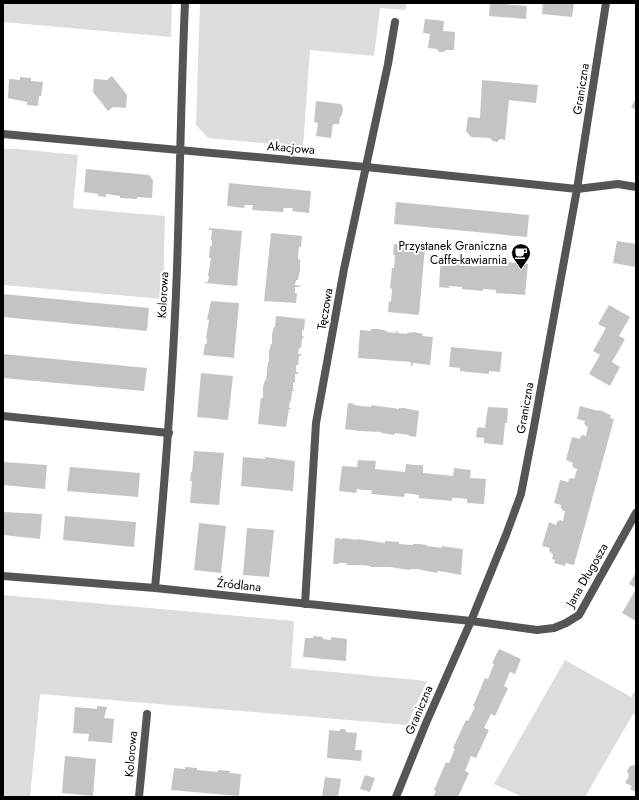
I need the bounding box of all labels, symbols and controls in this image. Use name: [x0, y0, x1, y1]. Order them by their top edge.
street label: Graniczna: [568, 62, 594, 116]
street label: Akacjowa: [266, 137, 316, 159]
place label: Przystanek Graniczna Caffe-kawiarnia: [398, 237, 507, 269]
cafe icon: Przystanek Graniczna Caffe-kawiarnia: [510, 242, 532, 270]
street label: Kolorowa: [153, 271, 173, 319]
street label: Tęczowa: [312, 287, 338, 331]
street label: Graniczna: [512, 381, 538, 435]
street label: Jana Długosza: [560, 540, 613, 612]
street label: Źródlana: [216, 574, 262, 596]
street label: Graniczna: [401, 682, 438, 737]
street label: Kolorowa: [120, 730, 142, 778]

